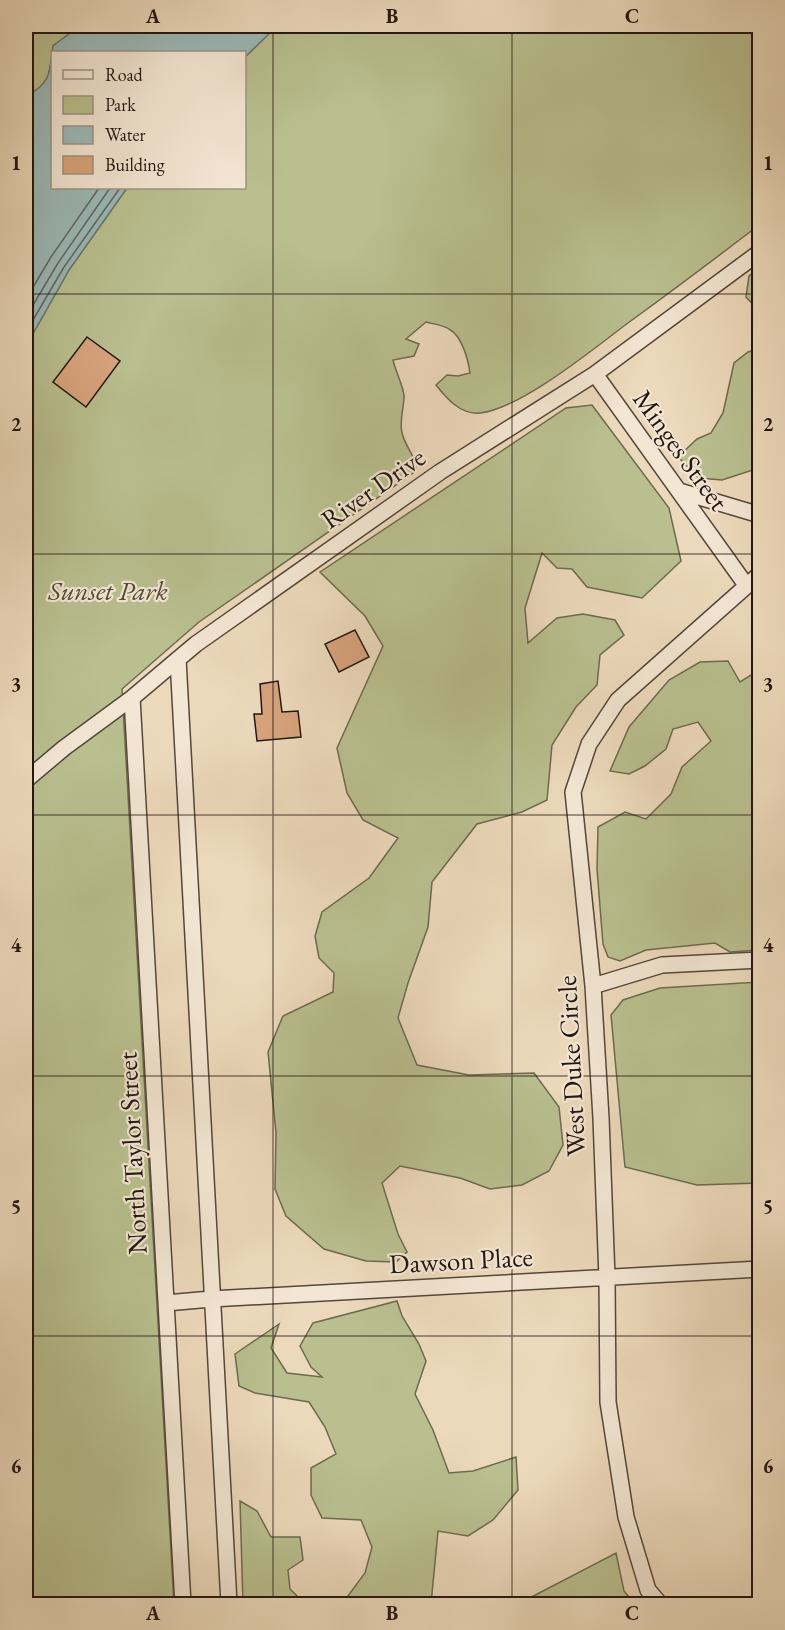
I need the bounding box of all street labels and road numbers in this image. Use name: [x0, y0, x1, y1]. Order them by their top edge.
street label: Minges Street: [625, 383, 737, 518]
street label: River Drive: [314, 439, 432, 537]
street label: West Duke Circle: [549, 975, 593, 1157]
street label: North Taylor Street: [109, 1050, 155, 1255]
street label: Dawson Place: [388, 1239, 534, 1281]

